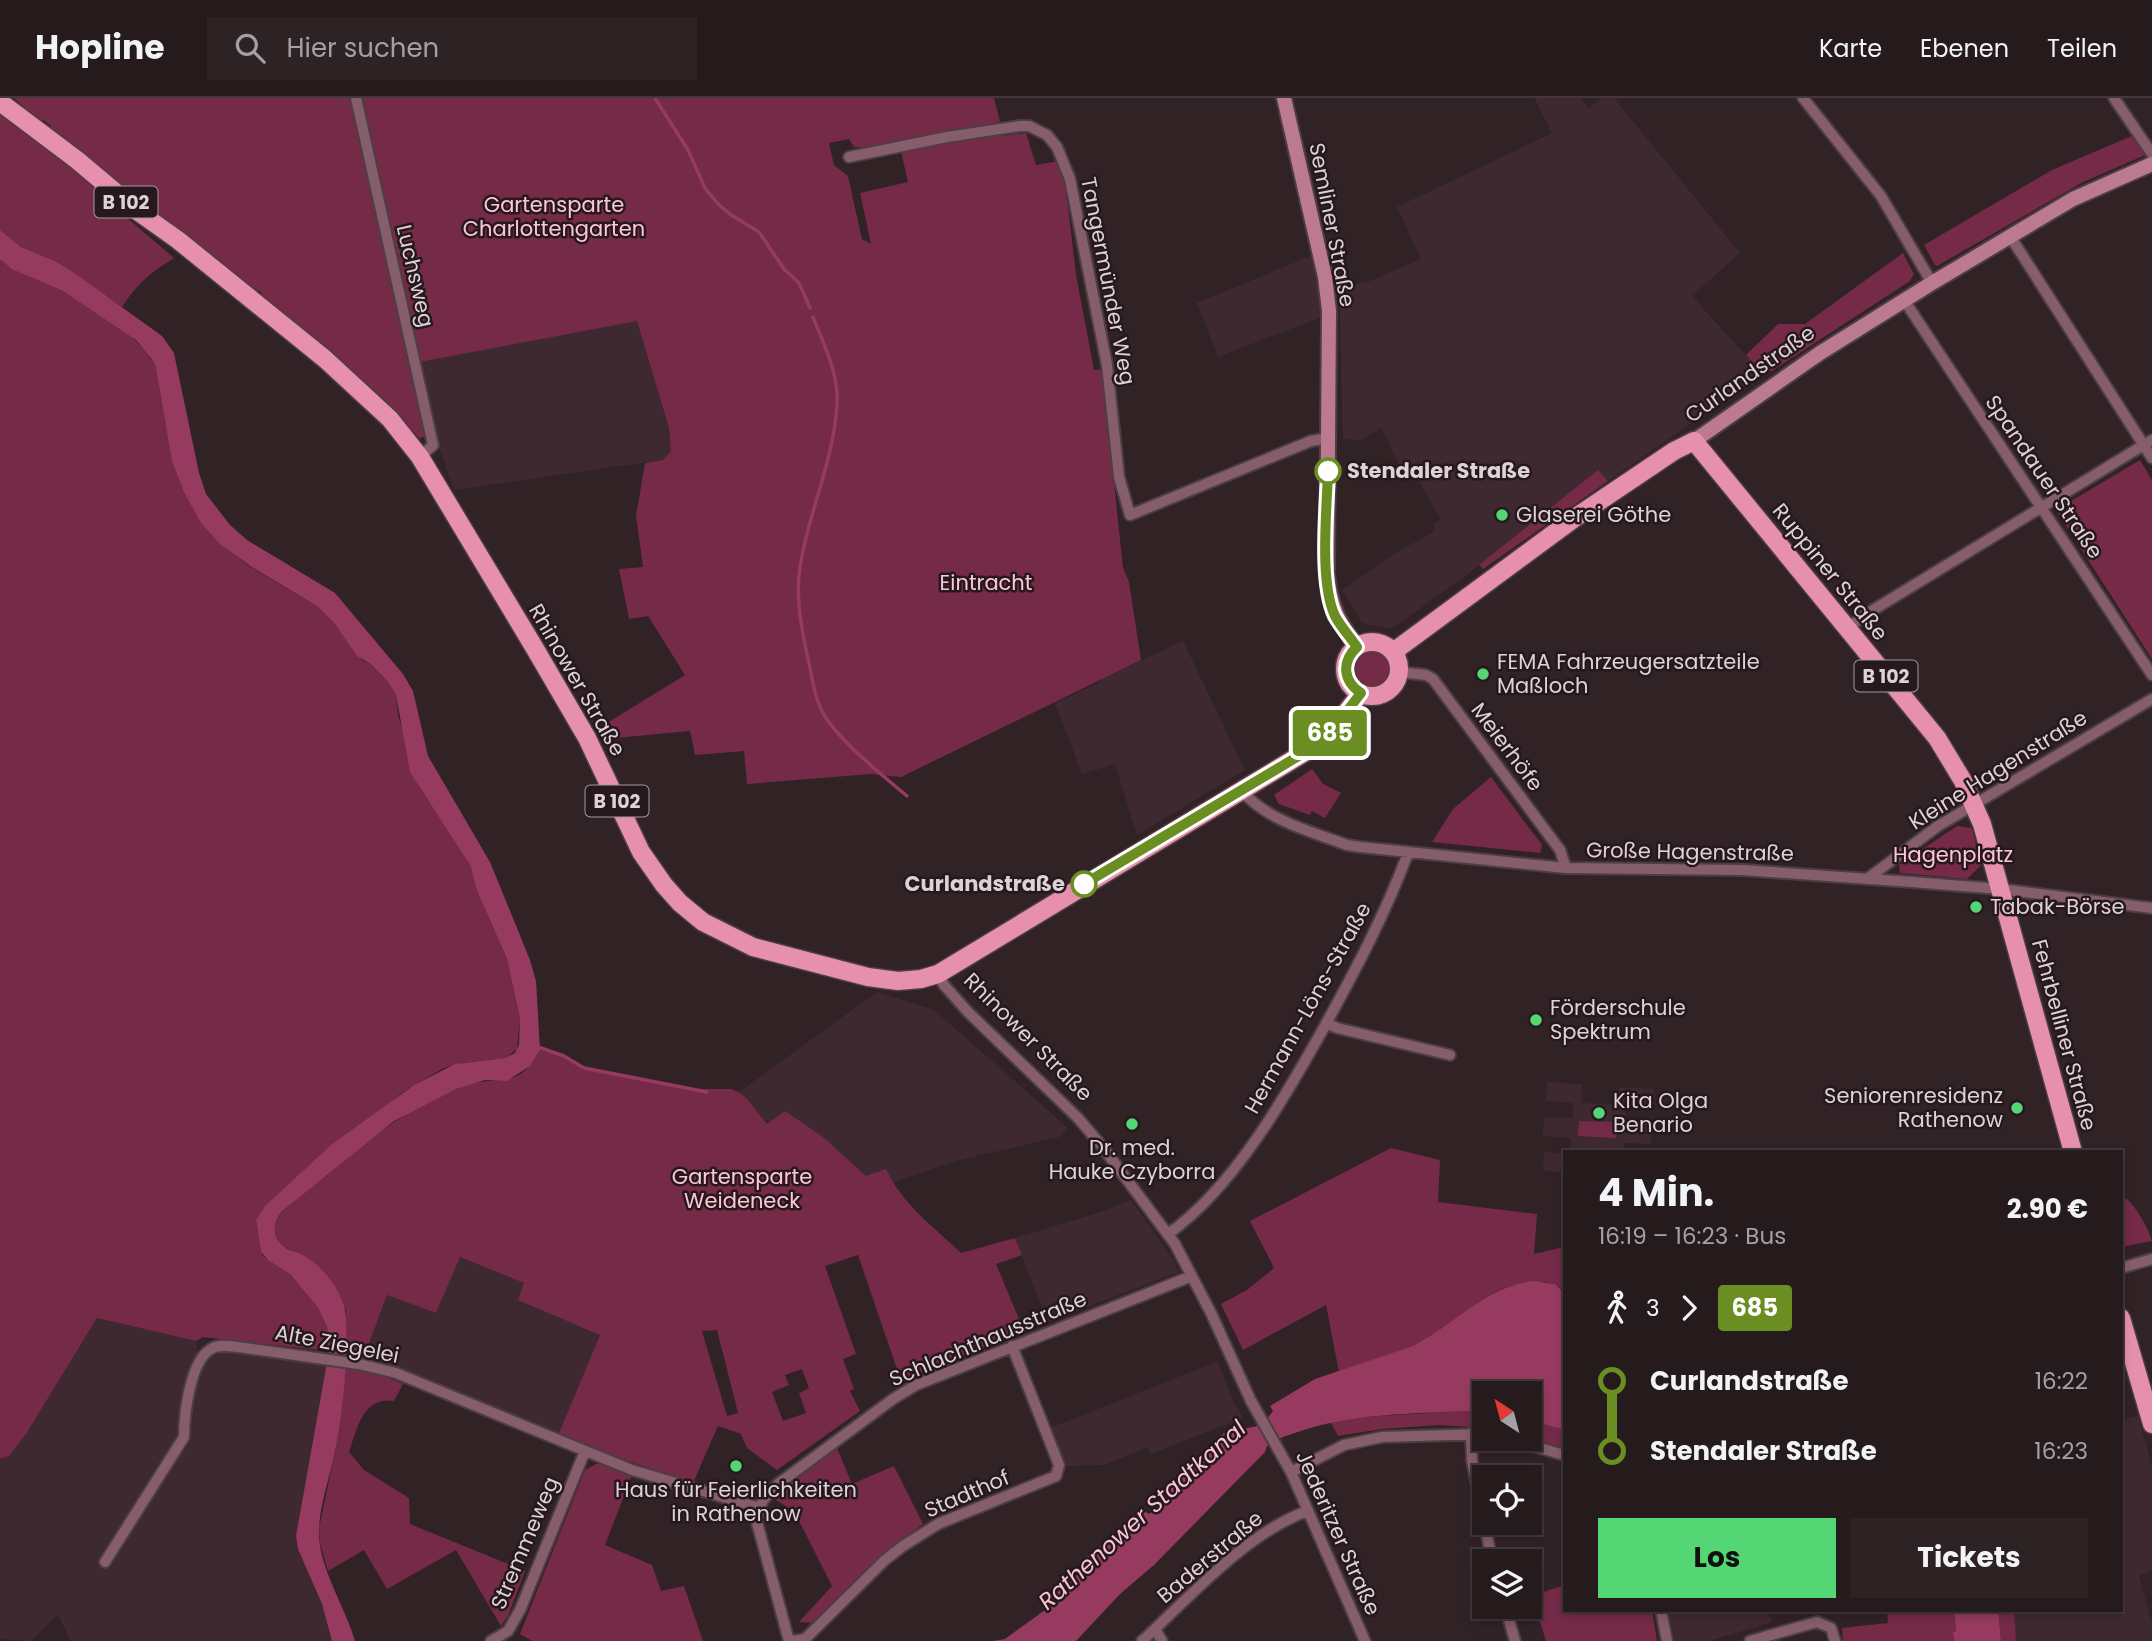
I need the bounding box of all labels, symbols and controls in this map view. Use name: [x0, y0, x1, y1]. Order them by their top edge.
search box: [207, 17, 697, 80]
text: Hopline: [35, 24, 165, 71]
icon: search: [231, 29, 269, 67]
text: Hier suchen: [287, 30, 439, 66]
text: Karte: [1819, 32, 1882, 65]
text: Ebenen: [1920, 32, 2009, 65]
text: Teilen: [2047, 32, 2117, 65]
street label: Semliner Straße: [1302, 140, 1363, 309]
street label: Tangermünder Weg: [1074, 175, 1143, 387]
road number: B 102: [94, 186, 158, 218]
park label: Gartensparte Charlottengarten: [463, 190, 645, 243]
street label: Luchsweg: [390, 222, 441, 330]
street label: Curlandstraße: [1679, 318, 1820, 429]
street label: Spandauer Straße: [1979, 389, 2110, 564]
place label: Stendaler Straße: [1347, 456, 1530, 485]
marker: Stendaler Straße: [1315, 458, 1341, 484]
street label: Ruppiner Straße: [1766, 497, 1895, 646]
place label: Glaserei Göthe: [1516, 500, 1671, 529]
marker: Glaserei Göthe: [1494, 507, 1510, 523]
park label: Eintracht: [940, 568, 1032, 597]
street label: Rhinower Straße: [522, 598, 633, 761]
place label: FEMA Fahrzeugersatzteile Maßloch: [1497, 647, 1760, 700]
road number: B 102: [1854, 660, 1918, 692]
marker: FEMA Fahrzeugersatzteile Maßloch: [1475, 666, 1491, 682]
street label: Meierhöfe: [1465, 696, 1550, 797]
street label: Kleine Hagenstraße: [1903, 703, 2092, 836]
line badge: 685: [1290, 710, 1370, 756]
text: 685: [1307, 716, 1353, 749]
road number: B 102: [586, 786, 648, 816]
street label: Große Hagenstraße: [1586, 835, 1794, 868]
park label: Hagenplatz: [1893, 840, 2013, 869]
place label: Curlandstraße: [905, 869, 1065, 898]
marker: Curlandstraße: [1071, 871, 1097, 897]
place label: Tabak-Börse: [1990, 892, 2124, 921]
street label: Hermann-Löns-Straße: [1237, 897, 1378, 1119]
marker: Tabak-Börse: [1968, 899, 1984, 915]
street label: Fehrbelliner Straße: [2025, 936, 2104, 1134]
street label: Rhinower Straße: [958, 966, 1099, 1107]
place label: Förderschule Spektrum: [1550, 993, 1686, 1046]
marker: Förderschule Spektrum: [1528, 1012, 1544, 1028]
place label: Seniorenresidenz Rathenow: [1824, 1081, 2003, 1134]
place label: Kita Olga Benario: [1613, 1086, 1708, 1139]
marker: Seniorenresidenz Rathenow: [2009, 1100, 2025, 1116]
marker: Kita Olga Benario: [1591, 1105, 1607, 1121]
marker: Dr. med. Hauke Czyborra: [1124, 1116, 1140, 1132]
place label: Dr. med. Hauke Czyborra: [1049, 1133, 1215, 1186]
park label: Gartensparte Weideneck: [672, 1162, 812, 1215]
text: 4 Min.: [1598, 1166, 1714, 1219]
text: 2.90 €: [2007, 1191, 2088, 1227]
text: 16:19 – 16:23 · Bus: [1598, 1220, 1786, 1252]
street label: Schlachthausstraße: [885, 1284, 1091, 1393]
icon: walk: [1598, 1289, 1636, 1327]
icon: forward: [1670, 1289, 1708, 1327]
text: 685: [1732, 1291, 1778, 1324]
text: 3: [1646, 1292, 1660, 1324]
street label: Alte Ziegelei: [273, 1317, 402, 1370]
text: Curlandstraße: [1650, 1363, 1849, 1399]
text: 16:22: [2035, 1365, 2088, 1397]
north arrow: [1472, 1381, 1542, 1451]
map controls: [1472, 1381, 1542, 1619]
water label: Rathenower Stadtkanal: [1031, 1413, 1253, 1617]
text: Stendaler Straße: [1650, 1433, 1877, 1469]
text: 16:23: [2034, 1435, 2088, 1467]
street label: Jederitzer Straße: [1289, 1446, 1388, 1620]
marker: Haus für Feierlichkeiten in Rathenow: [728, 1458, 744, 1474]
street label: Stadthof: [920, 1463, 1014, 1524]
button: locate: [1472, 1465, 1542, 1535]
street label: Stremmeweg: [484, 1472, 566, 1614]
place label: Haus für Feierlichkeiten in Rathenow: [615, 1475, 857, 1528]
street label: Baderstraße: [1151, 1504, 1269, 1610]
button: Los: [1598, 1518, 1836, 1598]
button: Tickets: [1850, 1518, 2088, 1598]
button: layers: [1472, 1549, 1542, 1619]

